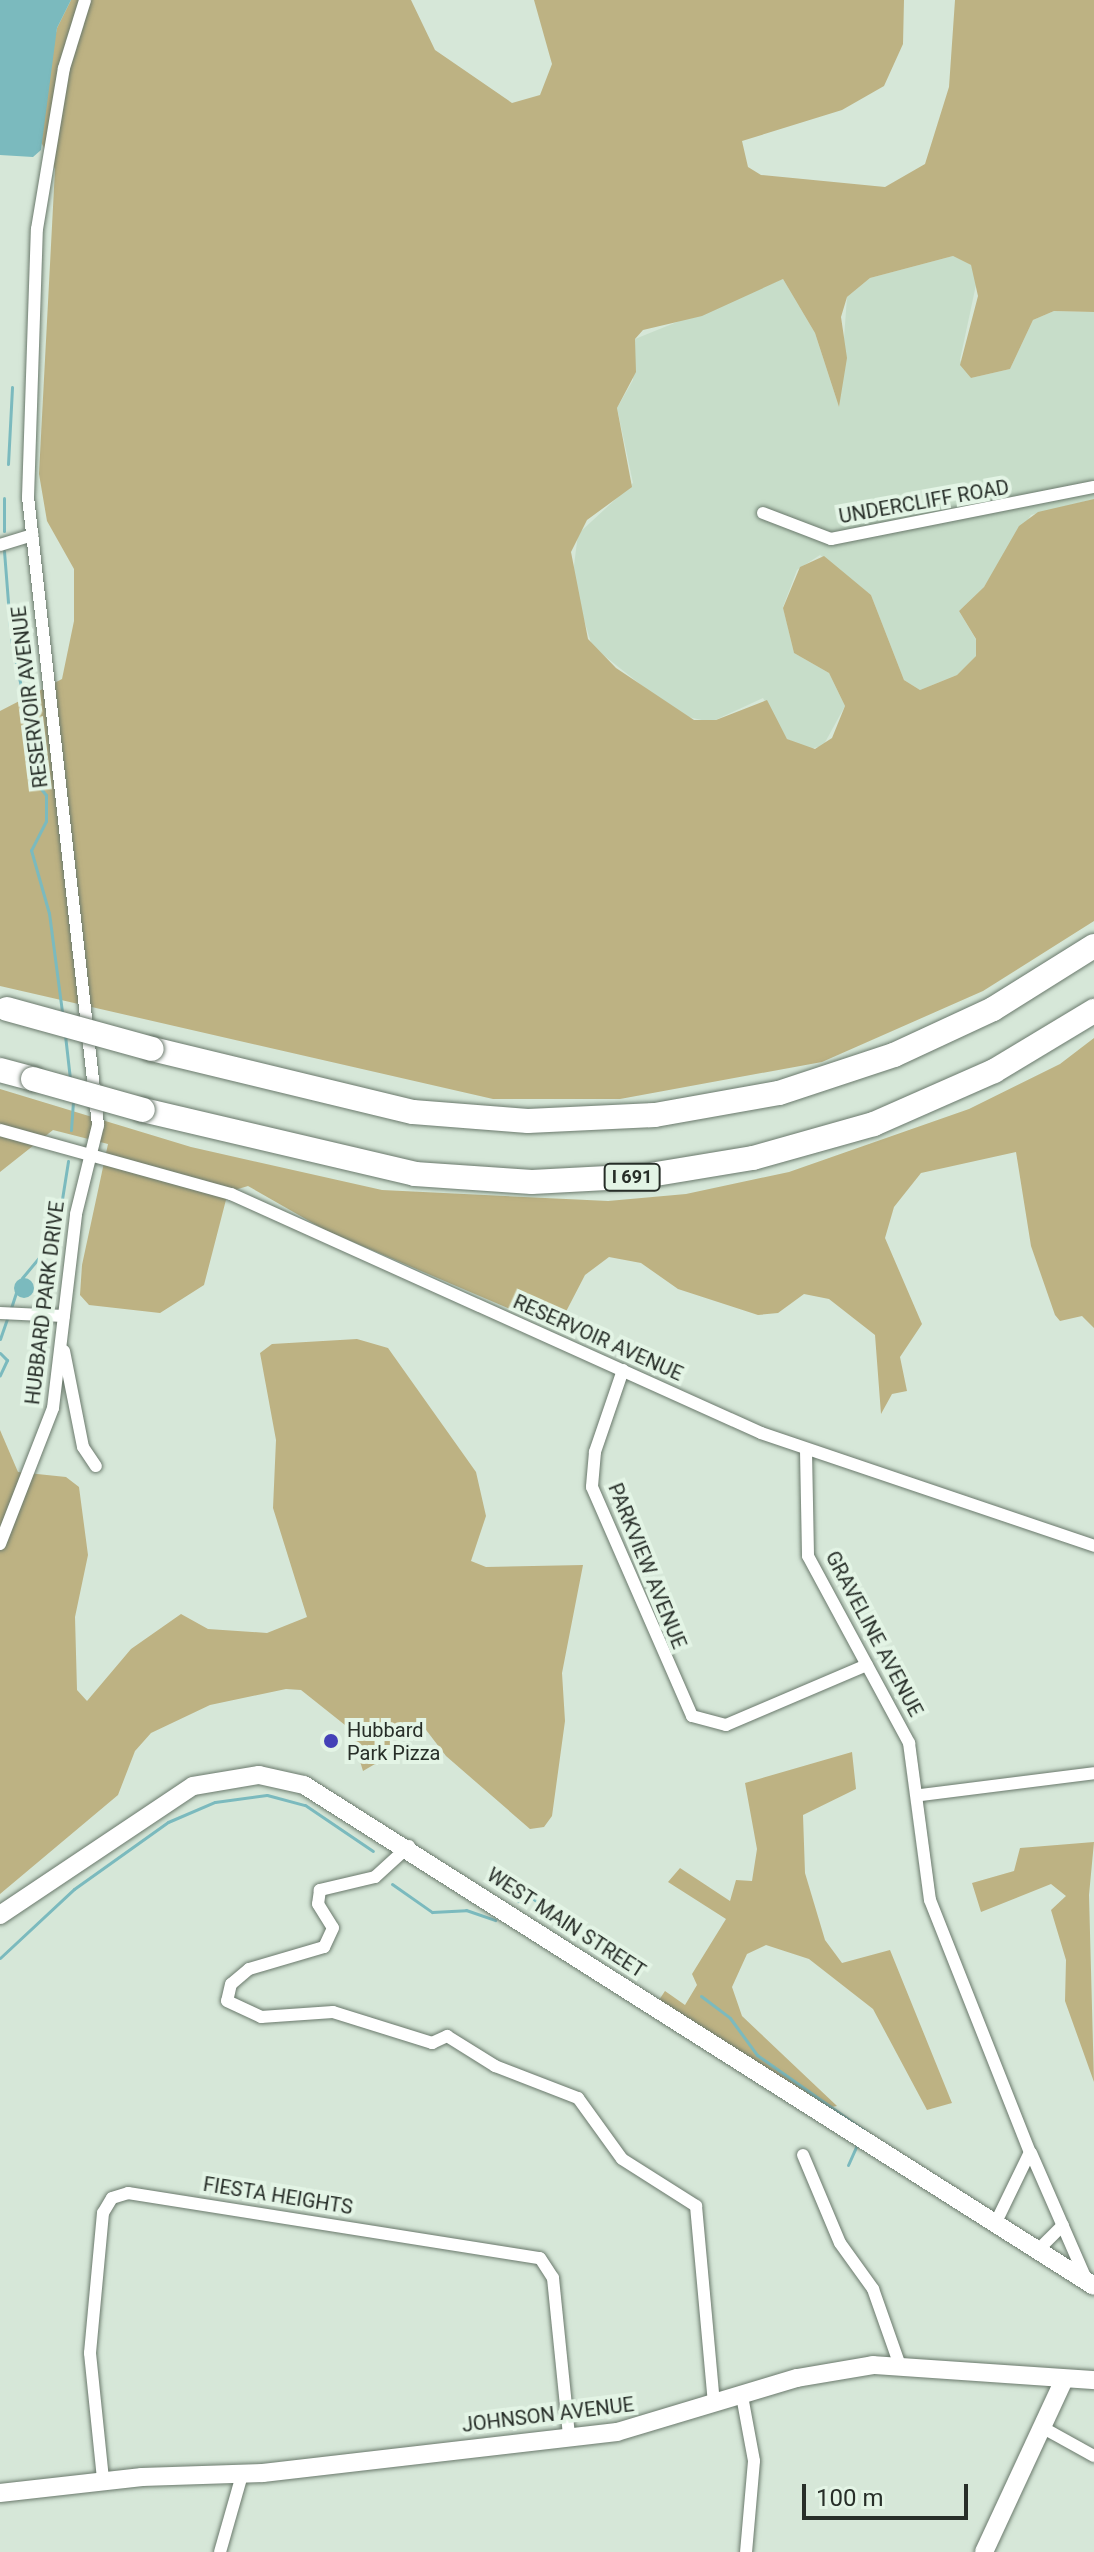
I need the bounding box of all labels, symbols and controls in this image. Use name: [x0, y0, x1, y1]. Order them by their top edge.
street label: UNDERCLIFF ROAD: [837, 475, 1011, 529]
street label: RESERVOIR AVENUE: [7, 605, 53, 789]
road number: I 691: [602, 1163, 662, 1191]
street label: HUBBARD PARK DRIVE: [21, 1200, 69, 1406]
street label: RESERVOIR AVENUE: [509, 1290, 687, 1386]
street label: PARKVIEW AVENUE: [603, 1480, 691, 1652]
street label: GRAVELINE AVENUE: [820, 1547, 928, 1721]
place label: Hubbard Park Pizza: [347, 1718, 440, 1765]
marker: Hubbard Park Pizza: [322, 1732, 340, 1750]
street label: WEST MAIN STREET: [482, 1863, 650, 1983]
street label: FIESTA HEIGHTS: [201, 2172, 355, 2220]
street label: JOHNSON AVENUE: [461, 2393, 635, 2437]
scale bar: [806, 2468, 972, 2518]
text: 100 m: [816, 2484, 883, 2512]

